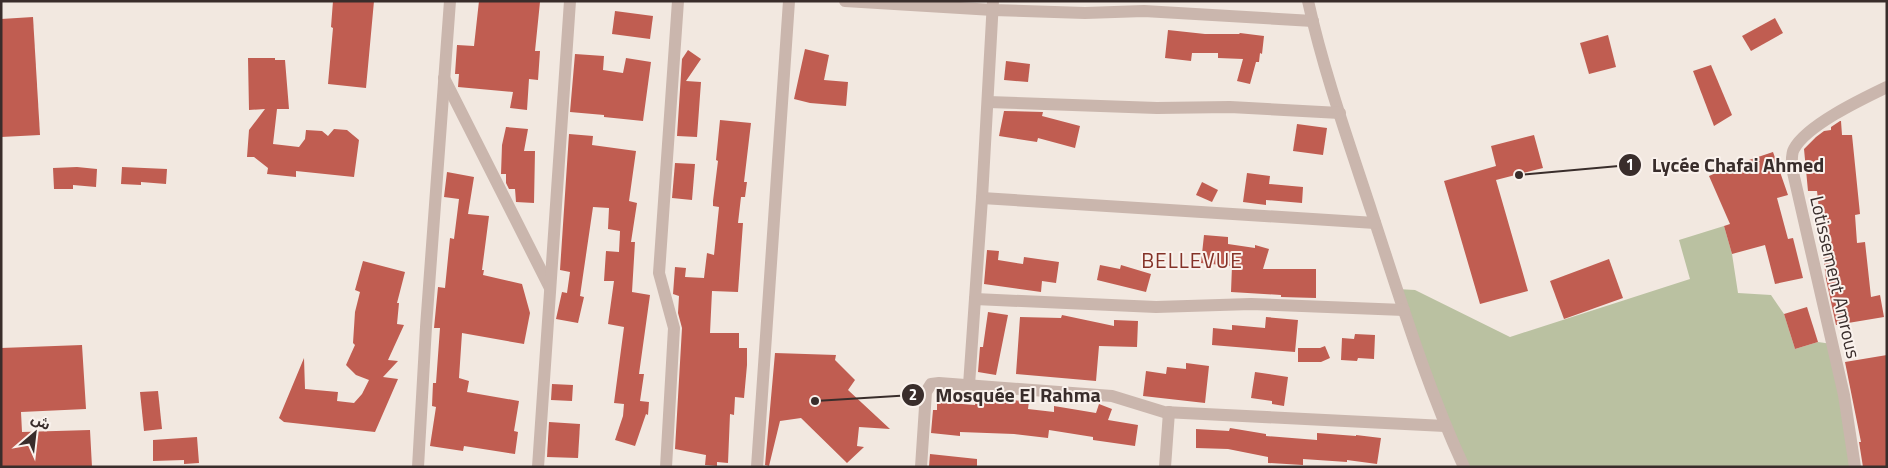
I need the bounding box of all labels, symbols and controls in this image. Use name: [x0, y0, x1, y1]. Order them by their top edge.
callout: Lycée Chafai Ahmed: [1617, 147, 1834, 182]
text: Lycée Chafai Ahmed: [1652, 149, 1824, 180]
text: 1: [1626, 153, 1634, 176]
street label: Lotissement Amrous: [1803, 193, 1869, 361]
district label: BELLEVUE: [1141, 244, 1243, 276]
callout: Mosquée El Rahma: [900, 377, 1110, 412]
text: Mosquée El Rahma: [935, 379, 1101, 410]
text: 2: [909, 383, 917, 406]
text: ش: [28, 407, 55, 435]
north arrow: [10, 408, 60, 458]

